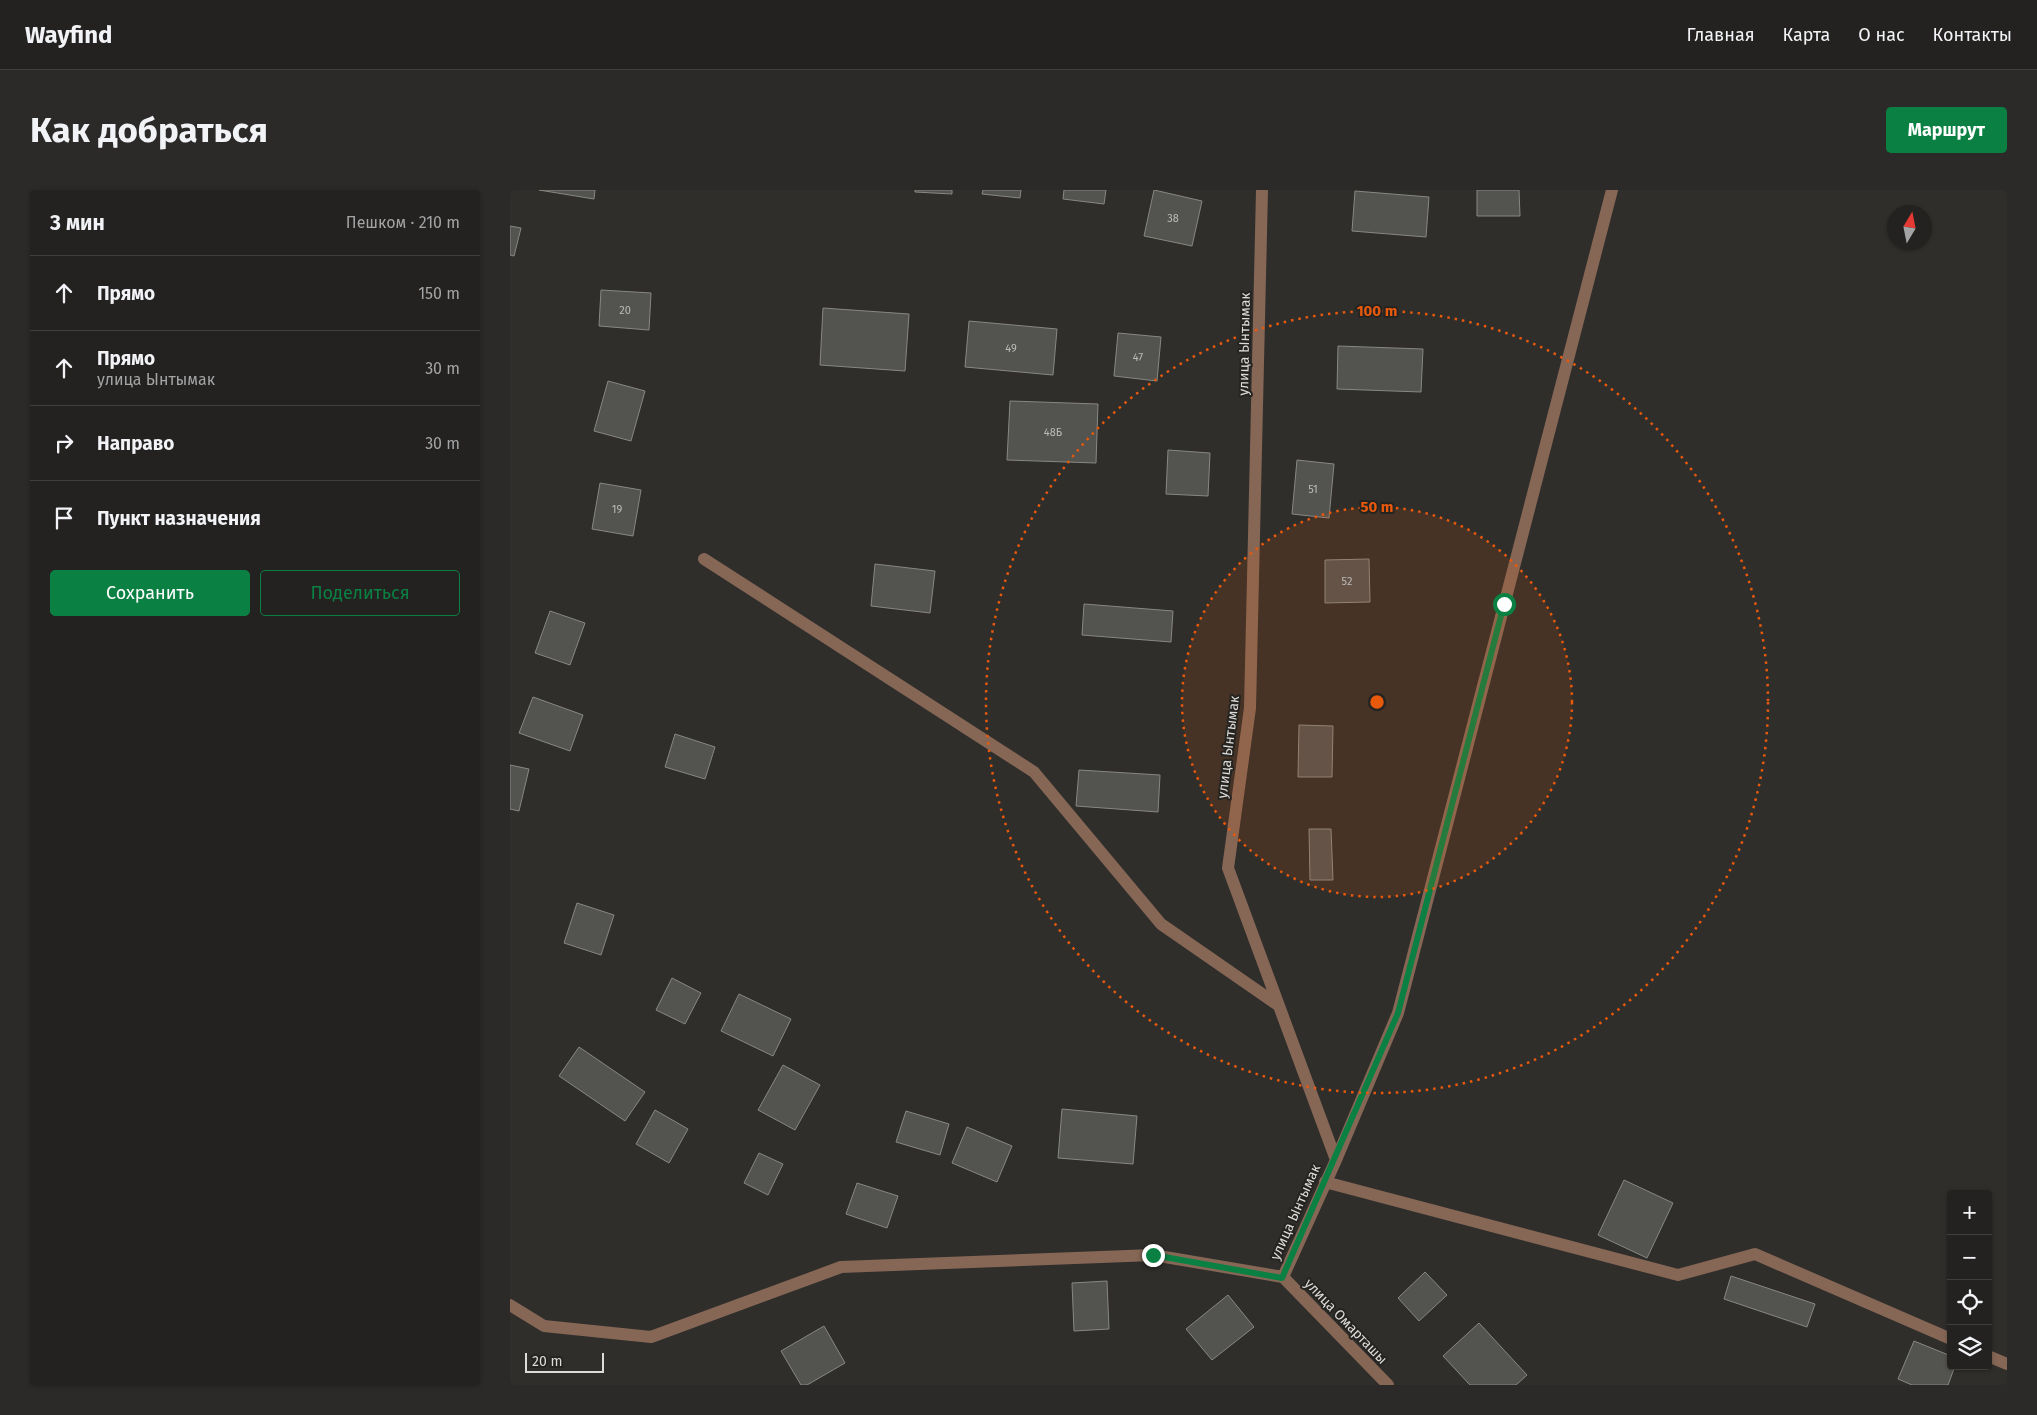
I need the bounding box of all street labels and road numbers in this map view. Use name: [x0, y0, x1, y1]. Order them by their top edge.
street label: улица Ынтымак: [1235, 291, 1254, 396]
street label: улица Ынтымак: [1214, 694, 1243, 799]
street label: улица Ынтымак: [1267, 1161, 1325, 1263]
street label: улица Омарташы: [1301, 1275, 1391, 1368]

